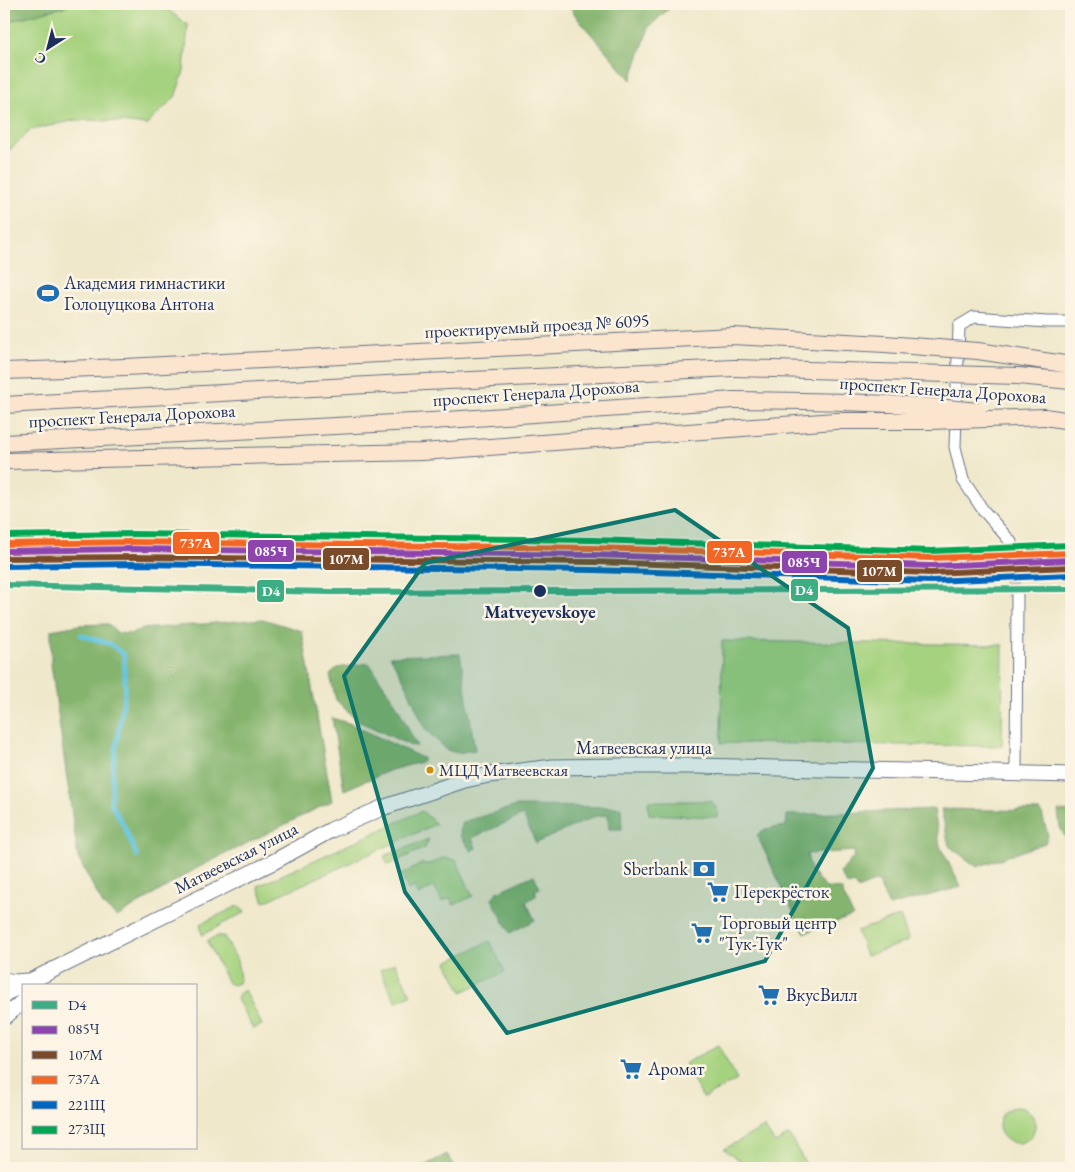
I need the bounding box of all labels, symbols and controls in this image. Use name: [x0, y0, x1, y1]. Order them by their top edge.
north arrow: [22, 22, 72, 72]
text: С: [31, 48, 50, 69]
place label: Академия гимнастики Голоцуцкова Антона: [63, 271, 226, 315]
sports icon: Академия гимнастики Голоцуцкова Антона: [35, 280, 61, 306]
street label: проектируемый проезд № 6095: [424, 308, 650, 343]
street label: проспект Генерала Дорохова: [839, 371, 1048, 408]
street label: проспект Генерала Дорохова: [432, 374, 641, 411]
street label: проспект Генерала Дорохова: [28, 399, 237, 432]
line badge: 737А: [172, 531, 220, 555]
text: 737А: [180, 534, 213, 552]
line badge: 085Ч: [247, 539, 295, 563]
line badge: 737А: [706, 540, 753, 564]
text: 085Ч: [255, 542, 287, 560]
text: 737А: [713, 543, 746, 561]
line badge: 107М: [322, 547, 370, 571]
text: 107М: [328, 550, 364, 568]
line badge: 085Ч: [781, 550, 828, 574]
text: 085Ч: [788, 553, 820, 571]
line badge: 107М: [856, 559, 903, 583]
text: 107М: [861, 562, 897, 580]
line badge: D4: [790, 578, 819, 602]
line badge: D4: [256, 579, 285, 603]
text: D4: [795, 581, 814, 599]
text: D4: [262, 582, 281, 600]
marker: Matveyevskoye: [532, 583, 548, 599]
place label: Matveyevskoye: [484, 600, 596, 623]
street label: Матвеевская улица: [576, 736, 713, 759]
place label: МЦД Матвеевская: [439, 759, 568, 781]
marker: МЦД Матвеевская: [425, 765, 435, 775]
street label: Матвеевская улица: [170, 816, 302, 899]
bank icon: Sberbank: [691, 856, 717, 882]
place label: Sberbank: [623, 857, 689, 880]
supermarket icon: Перекрёсток: [705, 879, 731, 905]
place label: Перекрёсток: [734, 880, 830, 903]
place label: Торговый центр "Тук-Тук": [719, 911, 837, 955]
supermarket icon: Торговый центр "Тук-Тук": [689, 920, 715, 946]
supermarket icon: ВкусВилл: [756, 982, 782, 1008]
place label: ВкусВилл: [786, 983, 858, 1006]
legend: [22, 984, 198, 1150]
text: D4: [68, 995, 87, 1014]
text: 085Ч: [68, 1019, 100, 1038]
text: 107М: [68, 1045, 103, 1064]
supermarket icon: Аромат: [618, 1056, 644, 1082]
place label: Аромат: [647, 1057, 705, 1080]
text: 737А: [68, 1069, 101, 1088]
text: 221Щ: [68, 1095, 106, 1114]
text: 273Щ: [68, 1119, 106, 1138]

